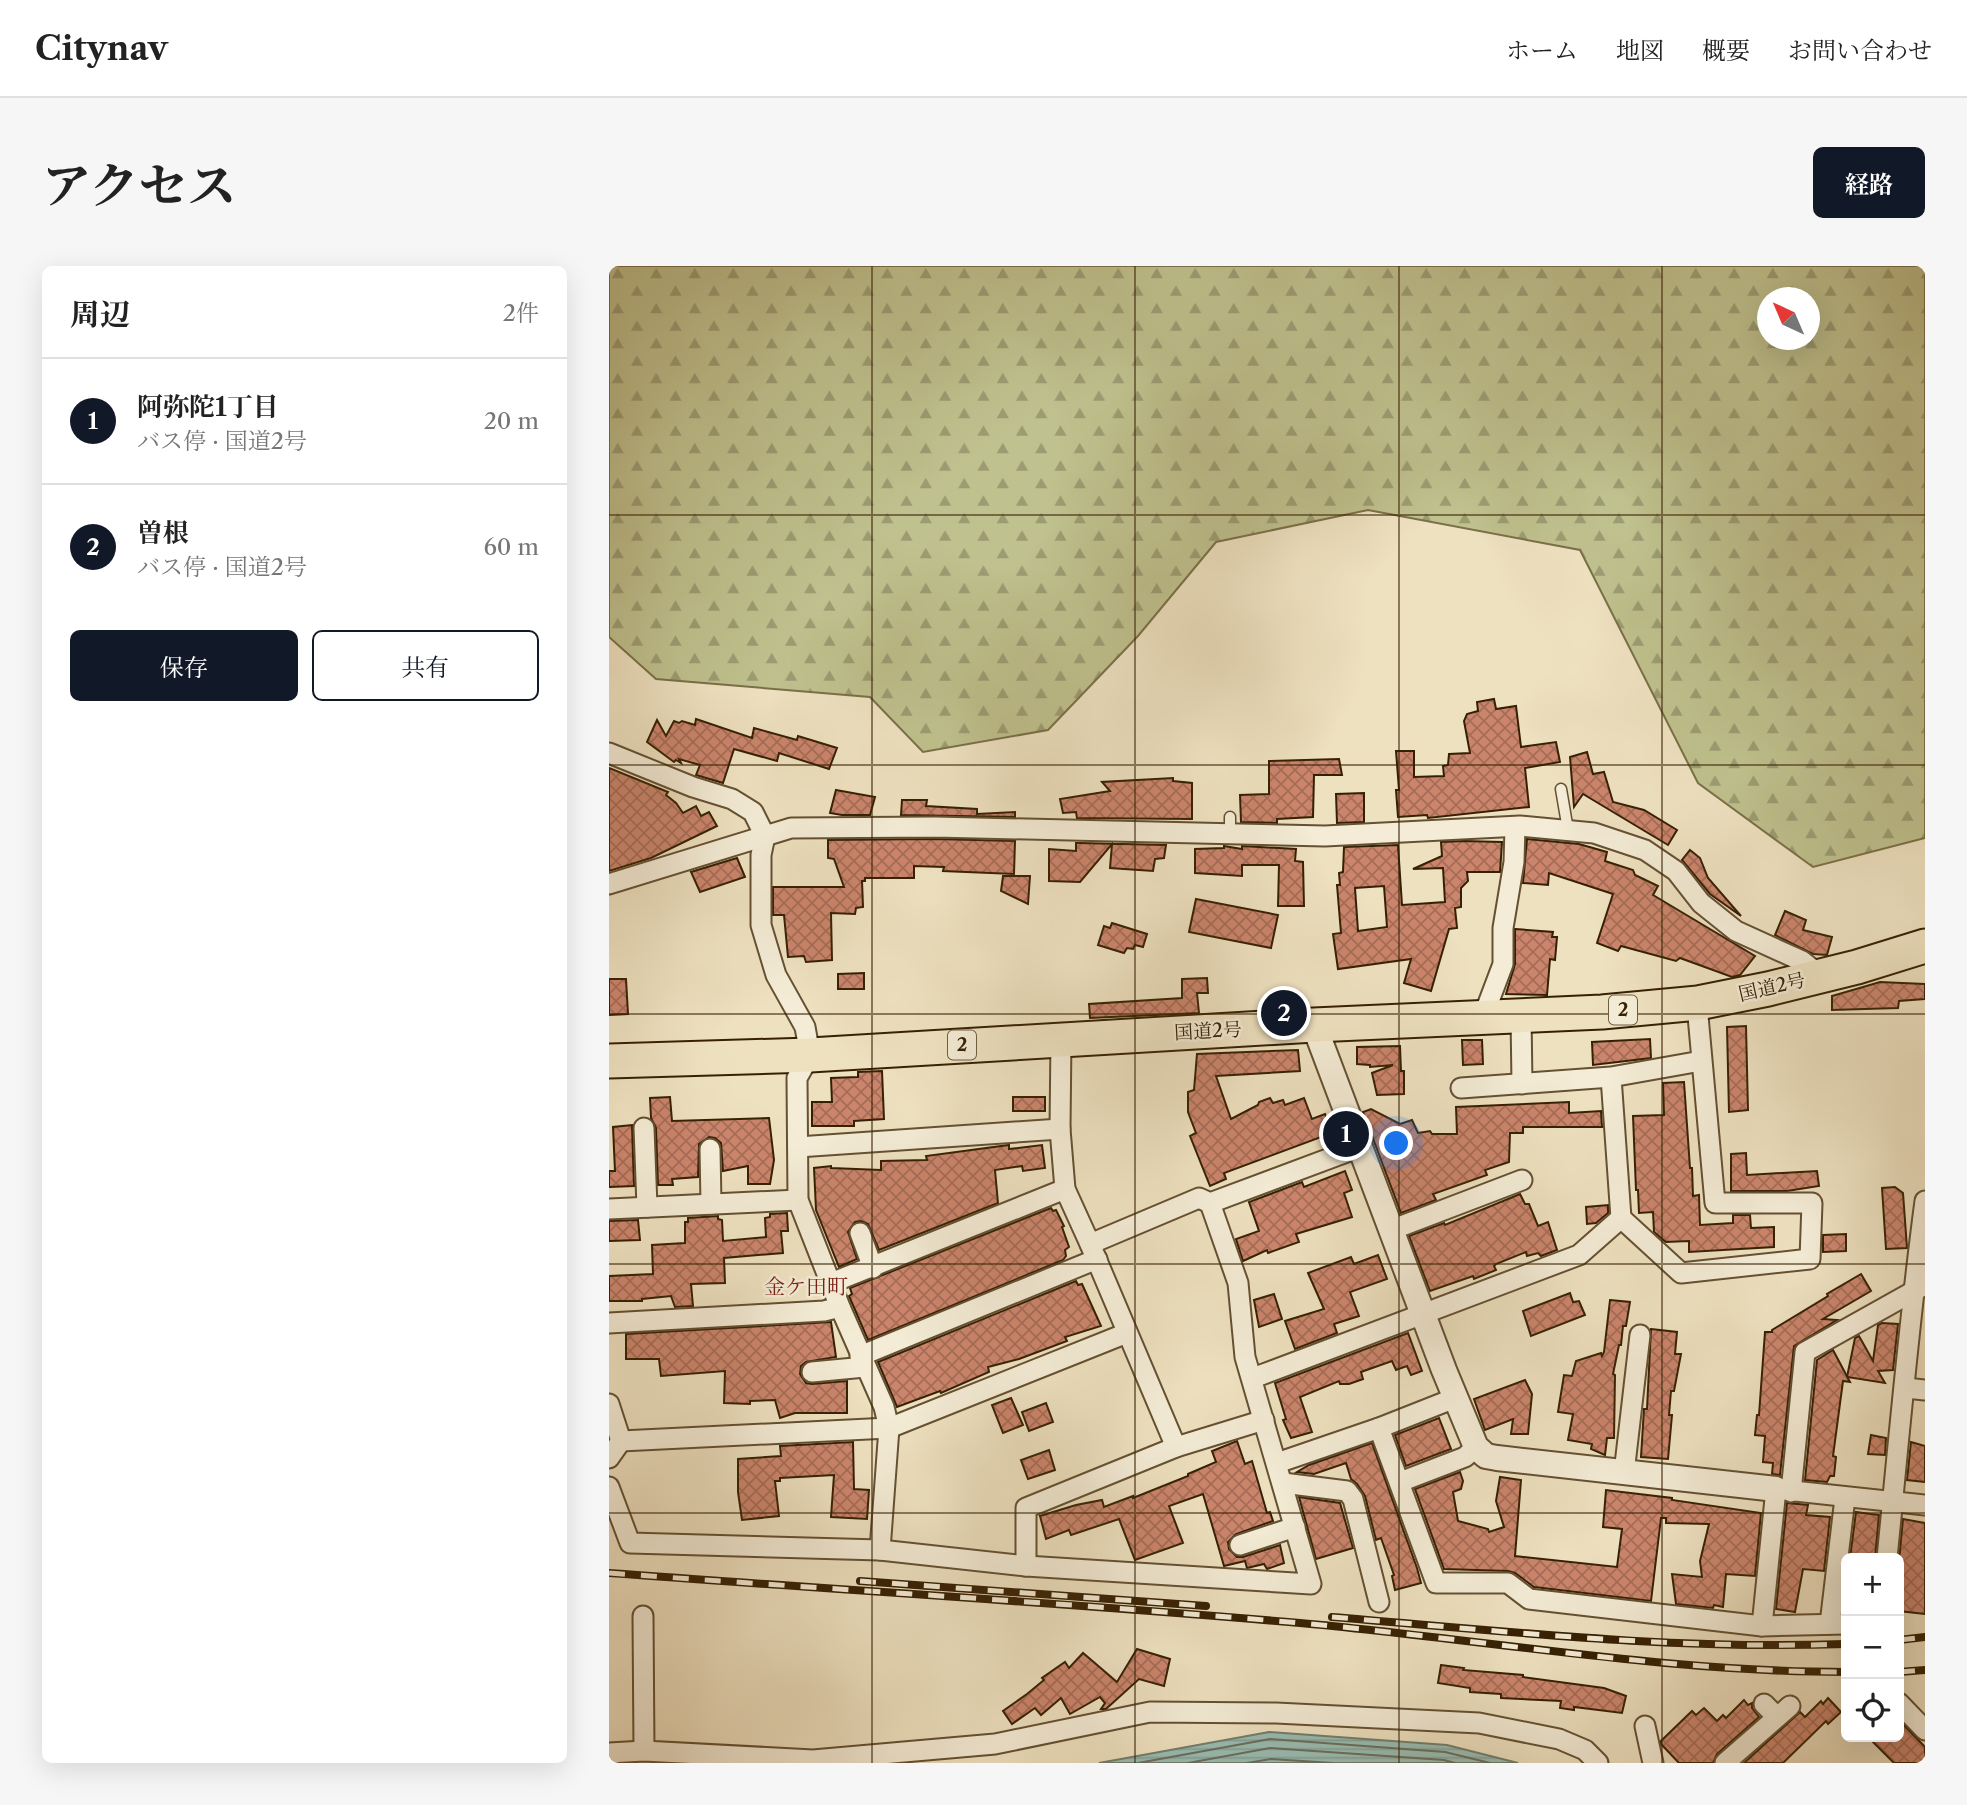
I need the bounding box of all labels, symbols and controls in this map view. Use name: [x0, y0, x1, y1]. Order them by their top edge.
text: Citynav: [35, 28, 168, 69]
text: ホーム: [1506, 36, 1578, 65]
text: 地図: [1616, 36, 1664, 65]
text: 概要: [1702, 36, 1750, 65]
text: お問い合わせ: [1788, 36, 1932, 65]
button: 経路: [1813, 147, 1925, 218]
text: アクセス: [42, 155, 237, 216]
north arrow: [1757, 287, 1820, 350]
text: 周辺: [70, 296, 130, 333]
text: 2件: [503, 299, 539, 327]
text: 阿弥陀1丁目: [137, 391, 279, 423]
text: 1: [88, 407, 98, 435]
text: 20 m: [484, 407, 539, 435]
text: バス停 · 国道2号: [137, 427, 307, 455]
text: 曽根: [137, 517, 189, 549]
text: 2: [86, 533, 100, 561]
text: 60 m: [483, 533, 539, 561]
text: バス停 · 国道2号: [137, 553, 307, 581]
button: 保存: [70, 630, 298, 701]
button: 共有: [312, 630, 539, 701]
street label: 国道2号: [1736, 968, 1808, 1006]
pin: 2: [1261, 987, 1307, 1039]
road number: 2: [1609, 996, 1637, 1024]
street label: 国道2号: [1173, 1018, 1243, 1044]
road number: 2: [948, 1030, 976, 1060]
pin: 1: [1323, 1108, 1369, 1160]
your location: [1379, 1126, 1413, 1160]
district label: 金ケ田町: [764, 1274, 848, 1299]
map controls: [1841, 1553, 1904, 1742]
button: +: [1841, 1553, 1904, 1616]
button: −: [1841, 1616, 1904, 1679]
button: locate: [1841, 1679, 1904, 1742]

